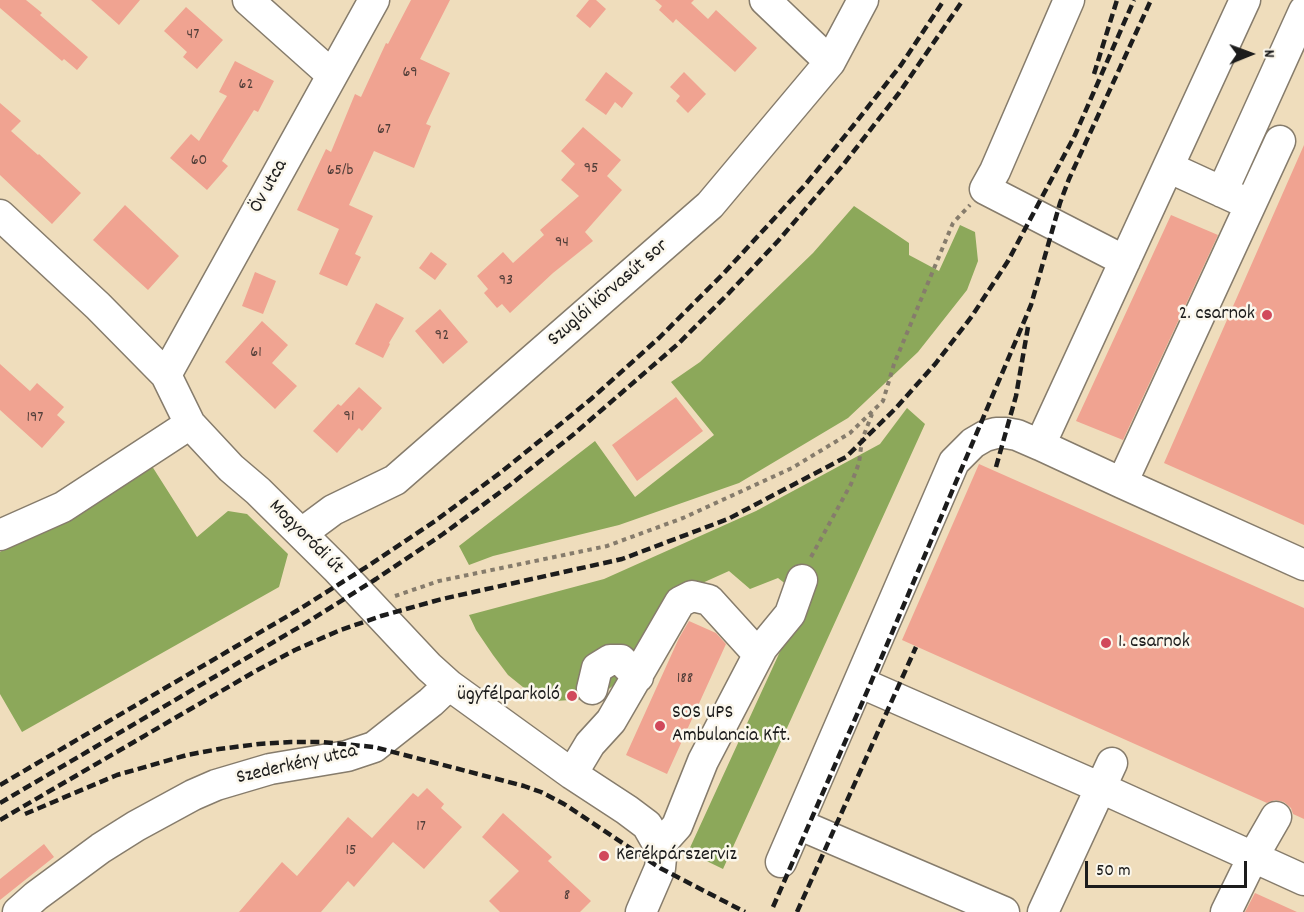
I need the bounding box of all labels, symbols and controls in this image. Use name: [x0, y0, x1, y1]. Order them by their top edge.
north arrow: [1220, 24, 1280, 84]
house number: 47: [187, 26, 199, 46]
text: N: [1257, 50, 1280, 58]
house number: 69: [402, 64, 418, 84]
house number: 62: [239, 76, 253, 96]
house number: 67: [377, 121, 391, 141]
house number: 60: [191, 152, 207, 172]
street label: Öv utca: [246, 156, 294, 218]
house number: 95: [584, 160, 598, 180]
house number: 65/b: [327, 162, 353, 182]
house number: 94: [555, 234, 569, 254]
street label: Szuglói körvasút sor: [544, 235, 674, 353]
house number: 93: [499, 272, 513, 292]
place label: 2. csarnok: [1179, 303, 1255, 327]
marker: 2. csarnok: [1260, 308, 1274, 322]
house number: 92: [435, 327, 449, 347]
house number: 61: [250, 344, 262, 364]
house number: 91: [344, 408, 354, 428]
house number: 197: [27, 409, 43, 429]
street label: Mogyoródi út: [262, 495, 348, 581]
place label: 1. csarnok: [1118, 631, 1190, 655]
marker: 1. csarnok: [1099, 636, 1113, 650]
house number: 188: [677, 670, 693, 690]
place label: ügyfélparkoló: [457, 684, 560, 708]
marker: ügyfélparkoló: [565, 689, 579, 703]
place label: SOS UPS Ambulancia Kft.: [672, 702, 790, 749]
marker: SOS UPS Ambulancia Kft.: [653, 719, 667, 733]
street label: Szederkény utca: [234, 740, 360, 792]
house number: 17: [416, 818, 426, 838]
house number: 15: [346, 842, 356, 862]
place label: Kerékpárszerviz: [616, 844, 737, 868]
marker: Kerékpárszerviz: [597, 849, 611, 863]
scale bar: [1088, 849, 1250, 887]
text: 50 m: [1096, 859, 1131, 884]
house number: 8: [564, 887, 570, 907]

